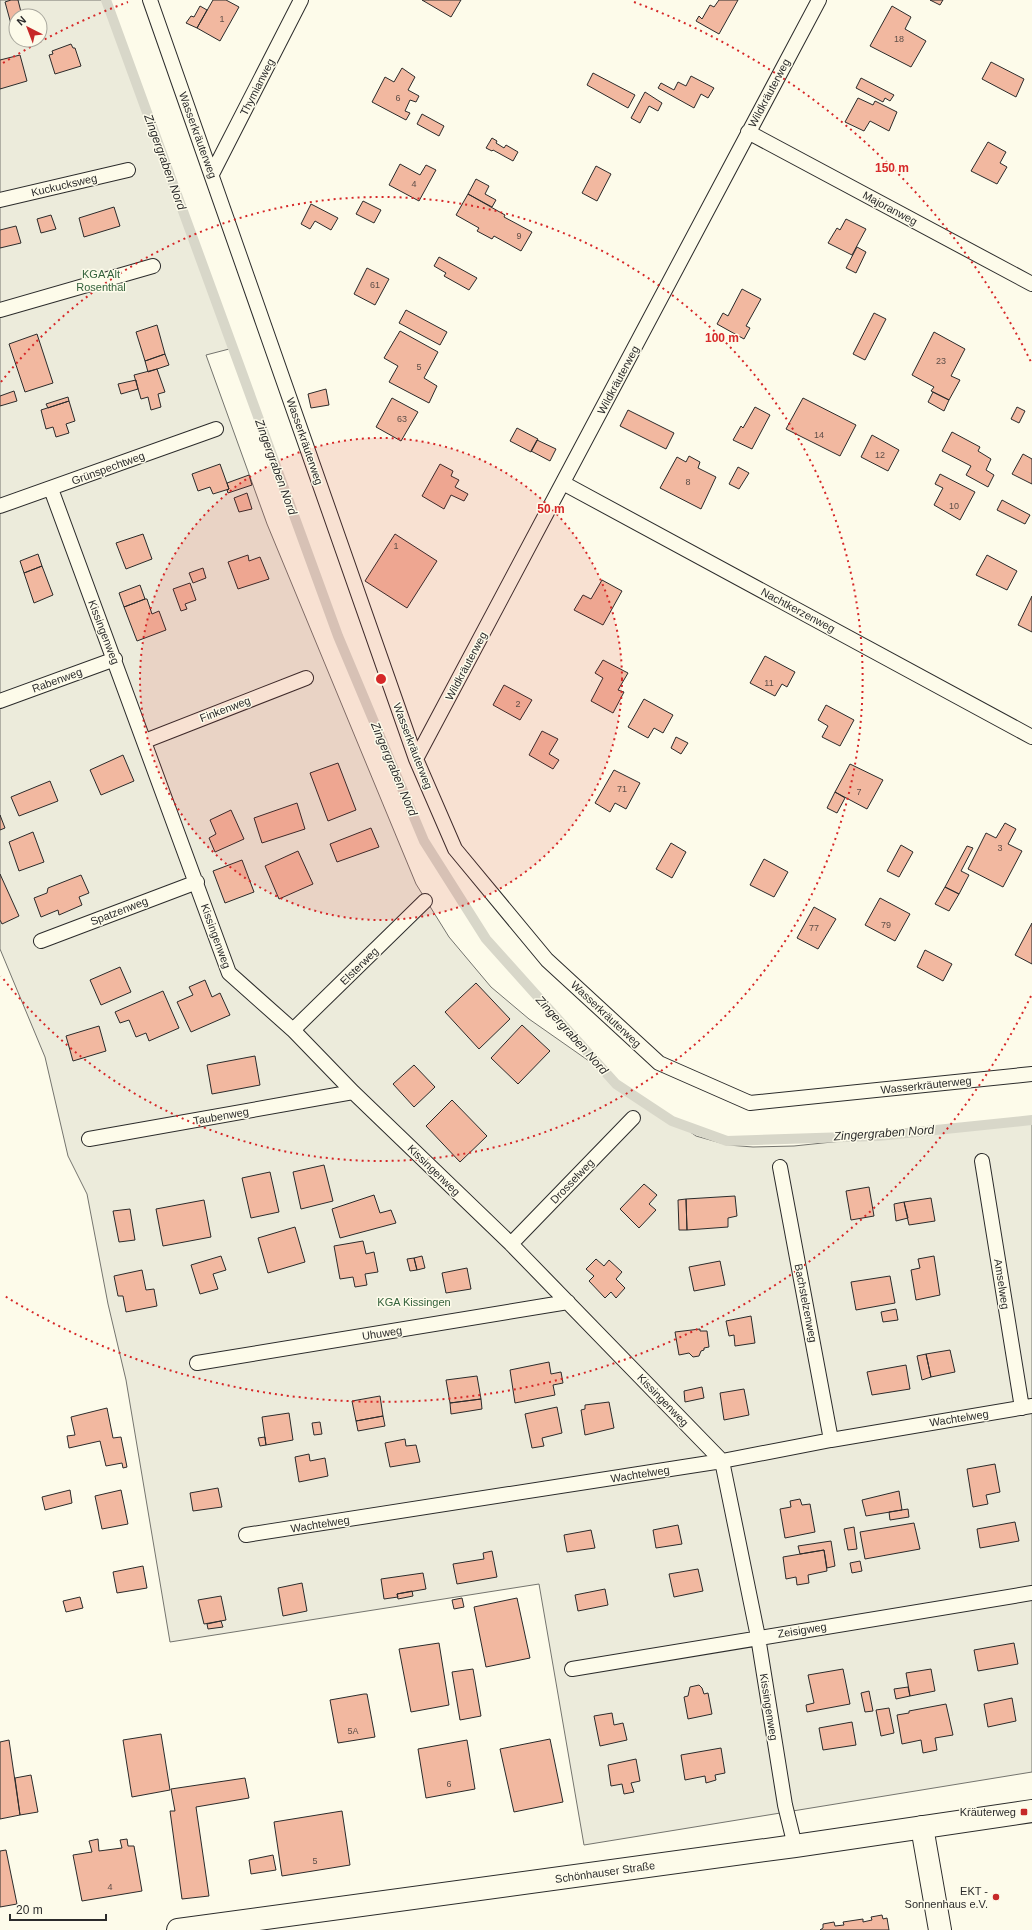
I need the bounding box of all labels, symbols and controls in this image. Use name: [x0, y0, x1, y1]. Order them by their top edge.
north arrow: [8, 8, 48, 48]
text: N: [14, 13, 28, 28]
house number: 1: [219, 14, 225, 24]
house number: 18: [894, 34, 904, 44]
street label: Thymianweg: [237, 56, 277, 118]
street label: Wildkräuterweg: [746, 57, 792, 129]
street label: Wasserkräuterweg: [177, 90, 219, 180]
house number: 6: [395, 93, 401, 103]
water label: Zingergraben Nord: [141, 111, 189, 212]
text: 150 m: [875, 161, 909, 175]
street label: Kuckucksweg: [30, 172, 98, 198]
house number: 4: [411, 179, 417, 189]
street label: Majoranweg: [861, 189, 919, 227]
house number: 9: [516, 231, 522, 241]
park label: KGA Alt Rosenthal: [76, 268, 126, 293]
house number: 61: [370, 280, 380, 290]
text: 100 m: [705, 331, 739, 345]
street label: Wildkräuterweg: [595, 344, 641, 416]
house number: 23: [936, 356, 946, 366]
house number: 5: [416, 362, 422, 372]
street label: Wasserkräuterweg: [284, 396, 326, 486]
house number: 63: [397, 414, 407, 424]
water label: Zingergraben Nord: [252, 416, 300, 517]
house number: 14: [814, 430, 824, 440]
street label: Grünspechtweg: [70, 449, 146, 487]
house number: 12: [875, 450, 885, 460]
house number: 8: [685, 477, 691, 487]
house number: 10: [949, 501, 959, 511]
text: 50 m: [537, 502, 565, 516]
house number: 1: [393, 541, 399, 551]
street label: Nachtkerzenweg: [759, 585, 837, 635]
street label: Kissingenweg: [86, 598, 122, 666]
street label: Wildkräuterweg: [443, 630, 489, 702]
street label: Rabenweg: [30, 665, 84, 695]
centre of rings: [374, 672, 388, 686]
house number: 11: [764, 678, 774, 688]
street label: Finkenweg: [198, 694, 252, 724]
house number: 2: [515, 699, 521, 709]
street label: Wasserkräuterweg: [391, 701, 435, 791]
water label: Zingergraben Nord: [367, 719, 420, 818]
house number: 71: [617, 784, 627, 794]
house number: 7: [856, 787, 862, 797]
house number: 3: [997, 843, 1003, 853]
street label: Spatzenweg: [89, 895, 149, 927]
street label: Kissingenweg: [199, 902, 233, 970]
house number: 79: [881, 920, 891, 930]
house number: 77: [809, 923, 819, 933]
street label: Elsterweg: [337, 945, 381, 987]
street label: Wasserkräuterweg: [569, 978, 643, 1050]
water label: Zingergraben Nord: [532, 992, 611, 1077]
street label: Wasserkräuterweg: [880, 1074, 972, 1096]
street label: Taubenweg: [192, 1105, 250, 1127]
water label: Zingergraben Nord: [832, 1122, 935, 1144]
street label: Kissingenweg: [405, 1142, 463, 1198]
street label: Drosselweg: [548, 1156, 596, 1206]
street label: Amselweg: [992, 1258, 1012, 1310]
street label: Bachstelzenweg: [792, 1263, 820, 1343]
park label: KGA Kissingen: [377, 1296, 451, 1308]
street label: Uhuweg: [361, 1324, 403, 1342]
street label: Kissingenweg: [635, 1371, 691, 1429]
street label: Wachtelweg: [929, 1407, 989, 1429]
street label: Wachtelweg: [610, 1463, 670, 1485]
street label: Wachtelweg: [290, 1513, 350, 1535]
street label: Zeisigweg: [777, 1620, 827, 1640]
street label: Kissingenweg: [758, 1673, 780, 1741]
house number: 5A: [347, 1726, 359, 1736]
house number: 6: [446, 1779, 452, 1789]
place label: Kräuterweg: [960, 1806, 1016, 1818]
marker: Kräuterweg: [1019, 1807, 1029, 1817]
house number: 5: [312, 1856, 318, 1866]
street label: Schönhauser Straße: [554, 1859, 656, 1885]
house number: 4: [107, 1882, 113, 1892]
place label: EKT - Sonnenhaus e.V.: [905, 1885, 988, 1910]
marker: EKT - Sonnenhaus e.V.: [991, 1892, 1001, 1902]
scale bar: [10, 1896, 106, 1922]
text: 20 m: [16, 1903, 43, 1917]

